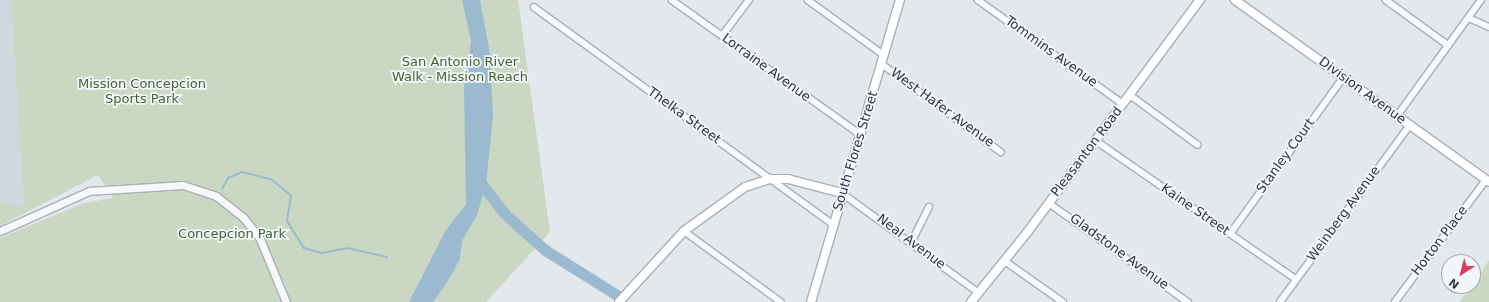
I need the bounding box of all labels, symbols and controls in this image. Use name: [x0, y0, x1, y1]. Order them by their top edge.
street label: Tommins Avenue: [1002, 13, 1100, 91]
street label: Lorraine Avenue: [719, 31, 813, 105]
street label: Division Avenue: [1315, 54, 1409, 128]
park label: San Antonio River Walk - Mission Reach: [392, 55, 528, 86]
street label: West Hafer Avenue: [887, 65, 997, 151]
park label: Mission Concepcion Sports Park: [78, 77, 206, 108]
street label: Thelka Street: [644, 84, 724, 148]
street label: South Flores Street: [830, 89, 882, 213]
street label: Pleasanton Road: [1048, 104, 1126, 200]
street label: Stanley Court: [1254, 116, 1318, 196]
street label: Weinberg Avenue: [1304, 163, 1384, 265]
street label: Kaine Street: [1158, 181, 1232, 239]
street label: Horton Place: [1409, 203, 1471, 279]
street label: Neal Avenue: [874, 211, 948, 273]
street label: Gladstone Avenue: [1067, 211, 1171, 293]
park label: Concepcion Park: [178, 226, 286, 242]
north arrow: [1441, 254, 1481, 294]
text: N: [1447, 275, 1462, 291]

